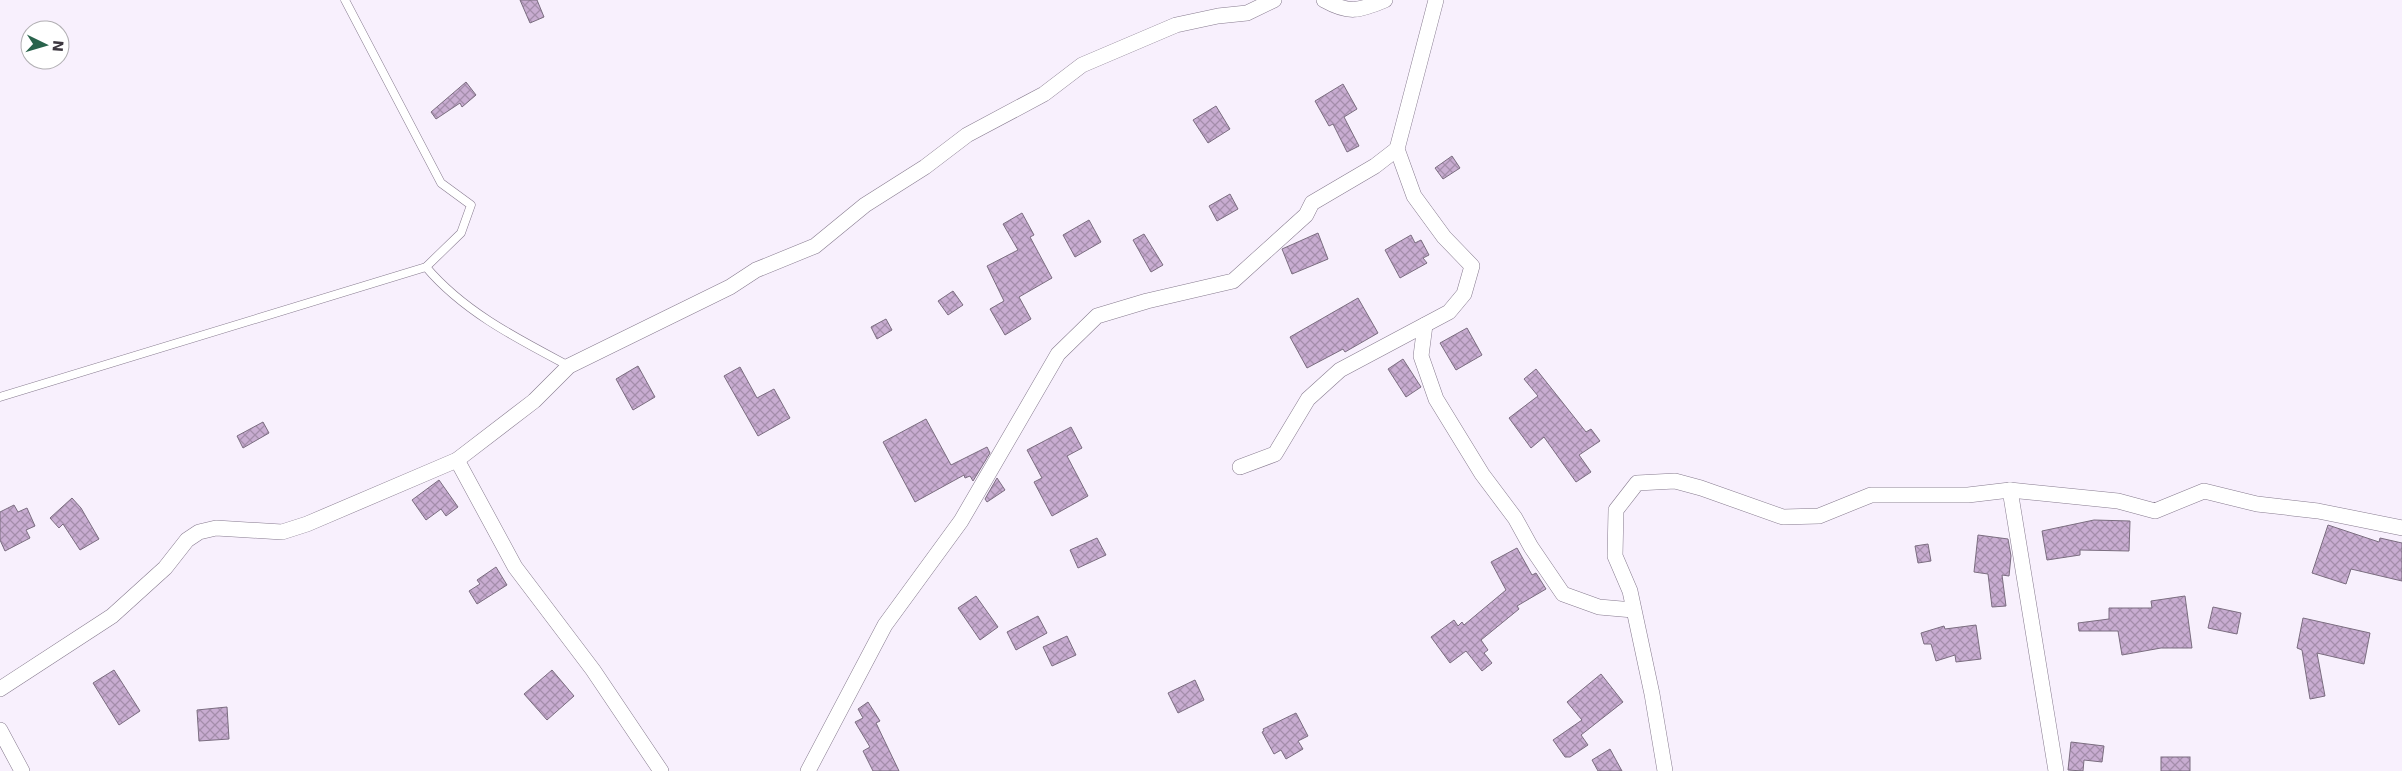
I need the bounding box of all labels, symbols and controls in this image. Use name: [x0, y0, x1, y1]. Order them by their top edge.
north arrow: [20, 20, 70, 70]
text: N: [49, 40, 66, 53]

